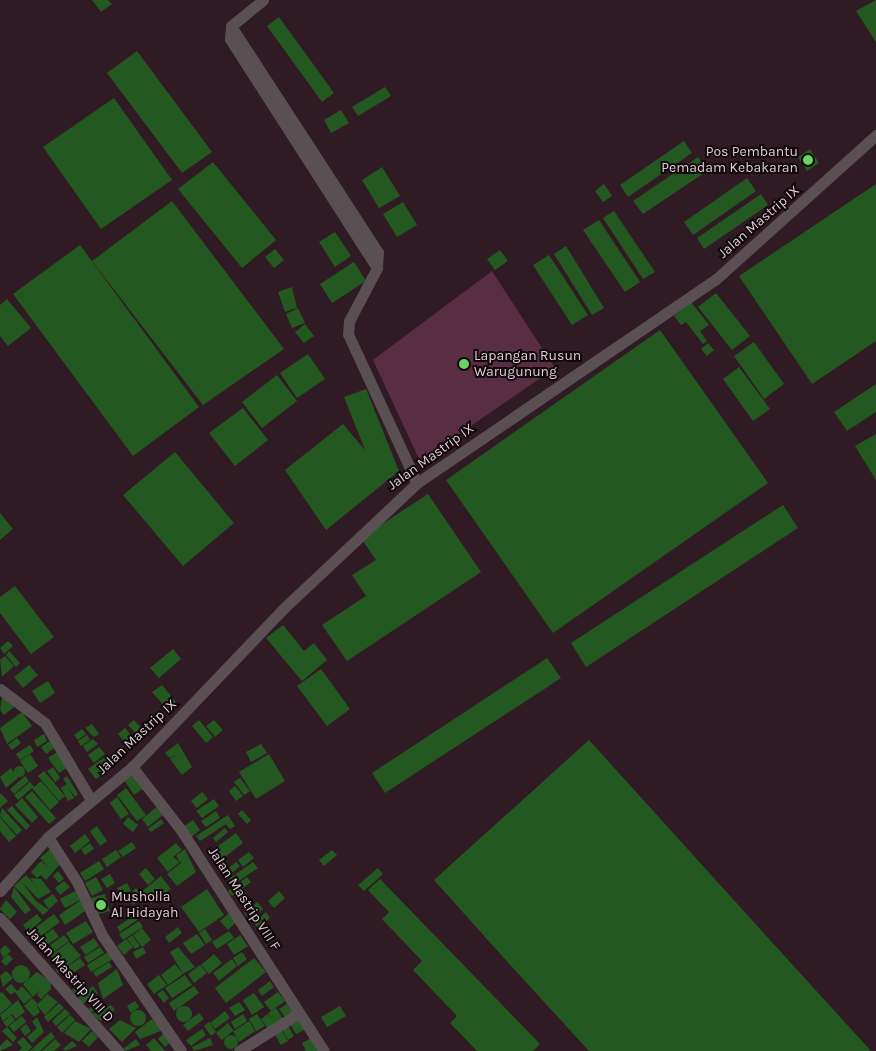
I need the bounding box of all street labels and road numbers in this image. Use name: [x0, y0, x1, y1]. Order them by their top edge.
street label: Jalan Mastrip IX: [715, 182, 803, 262]
street label: Jalan Mastrip IX: [385, 420, 477, 494]
street label: Jalan Mastrip IX: [94, 696, 180, 778]
street label: Jalan Mastrip VIII F: [204, 844, 284, 954]
street label: Jalan Mastrip VIII D: [23, 924, 117, 1026]

